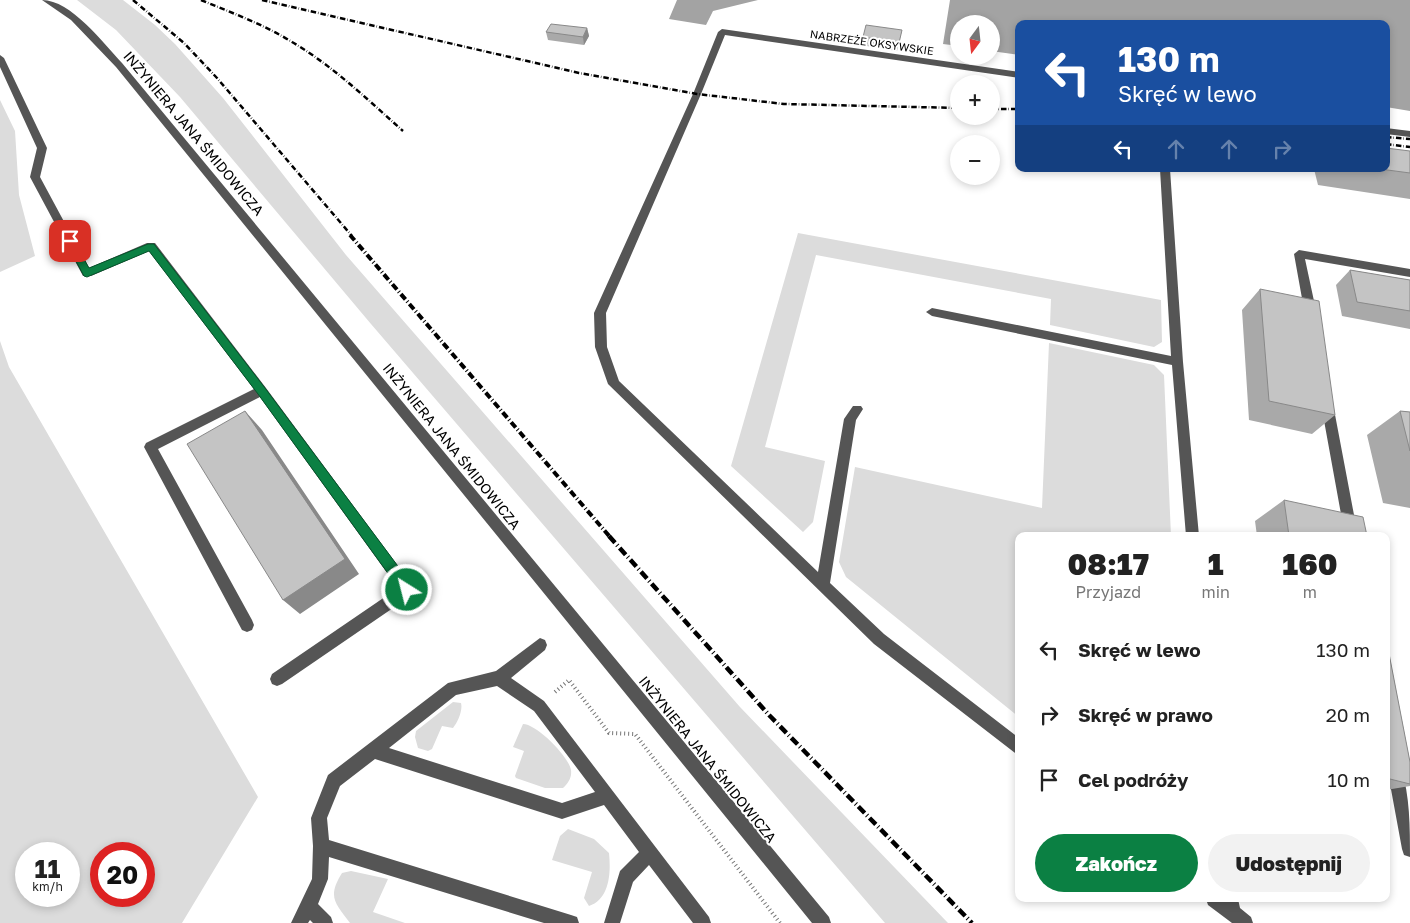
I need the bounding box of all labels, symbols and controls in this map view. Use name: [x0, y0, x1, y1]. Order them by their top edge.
north arrow: [950, 15, 1000, 65]
map controls: [950, 15, 1000, 185]
street label: NABRZEŻE OKSYWSKIE: [809, 27, 935, 57]
text: 130 m: [1118, 38, 1220, 80]
icon: left: [1035, 40, 1100, 105]
street label: INŻYNIERA JANA ŚMIDOWICZA: [120, 47, 268, 219]
button: +: [950, 75, 1000, 125]
text: Skręć w lewo: [1118, 80, 1257, 107]
button: −: [950, 135, 1000, 185]
icon: left: [1109, 135, 1137, 163]
icon: ahead: [1162, 135, 1190, 163]
icon: ahead: [1215, 135, 1243, 163]
icon: right: [1268, 135, 1296, 163]
pin: [49, 220, 91, 262]
icon: arrive: [56, 227, 84, 255]
street label: INŻYNIERA JANA ŚMIDOWICZA: [380, 359, 525, 533]
text: 08:17: [1067, 546, 1149, 582]
text: 1: [1208, 546, 1224, 582]
text: 160: [1282, 546, 1338, 582]
position arrow: [380, 563, 432, 615]
text: Przyjazd: [1076, 582, 1141, 602]
text: min: [1202, 582, 1230, 602]
text: m: [1303, 582, 1317, 602]
icon: left: [1035, 636, 1063, 664]
text: Skręć w lewo: [1078, 638, 1201, 661]
text: 130 m: [1316, 638, 1370, 661]
street label: INŻYNIERA JANA ŚMIDOWICZA: [636, 672, 781, 846]
icon: right: [1035, 701, 1063, 729]
text: Skręć w prawo: [1078, 703, 1213, 726]
text: 20 m: [1326, 703, 1370, 726]
icon: arrive: [1035, 766, 1063, 794]
text: Cel podróży: [1078, 768, 1188, 791]
text: 10 m: [1327, 768, 1370, 791]
button: Zakończ: [1035, 834, 1198, 892]
button: Udostępnij: [1208, 834, 1370, 892]
speed limit sign: 20: [90, 842, 155, 907]
text: 11: [35, 853, 60, 884]
text: km/h: [32, 879, 63, 894]

